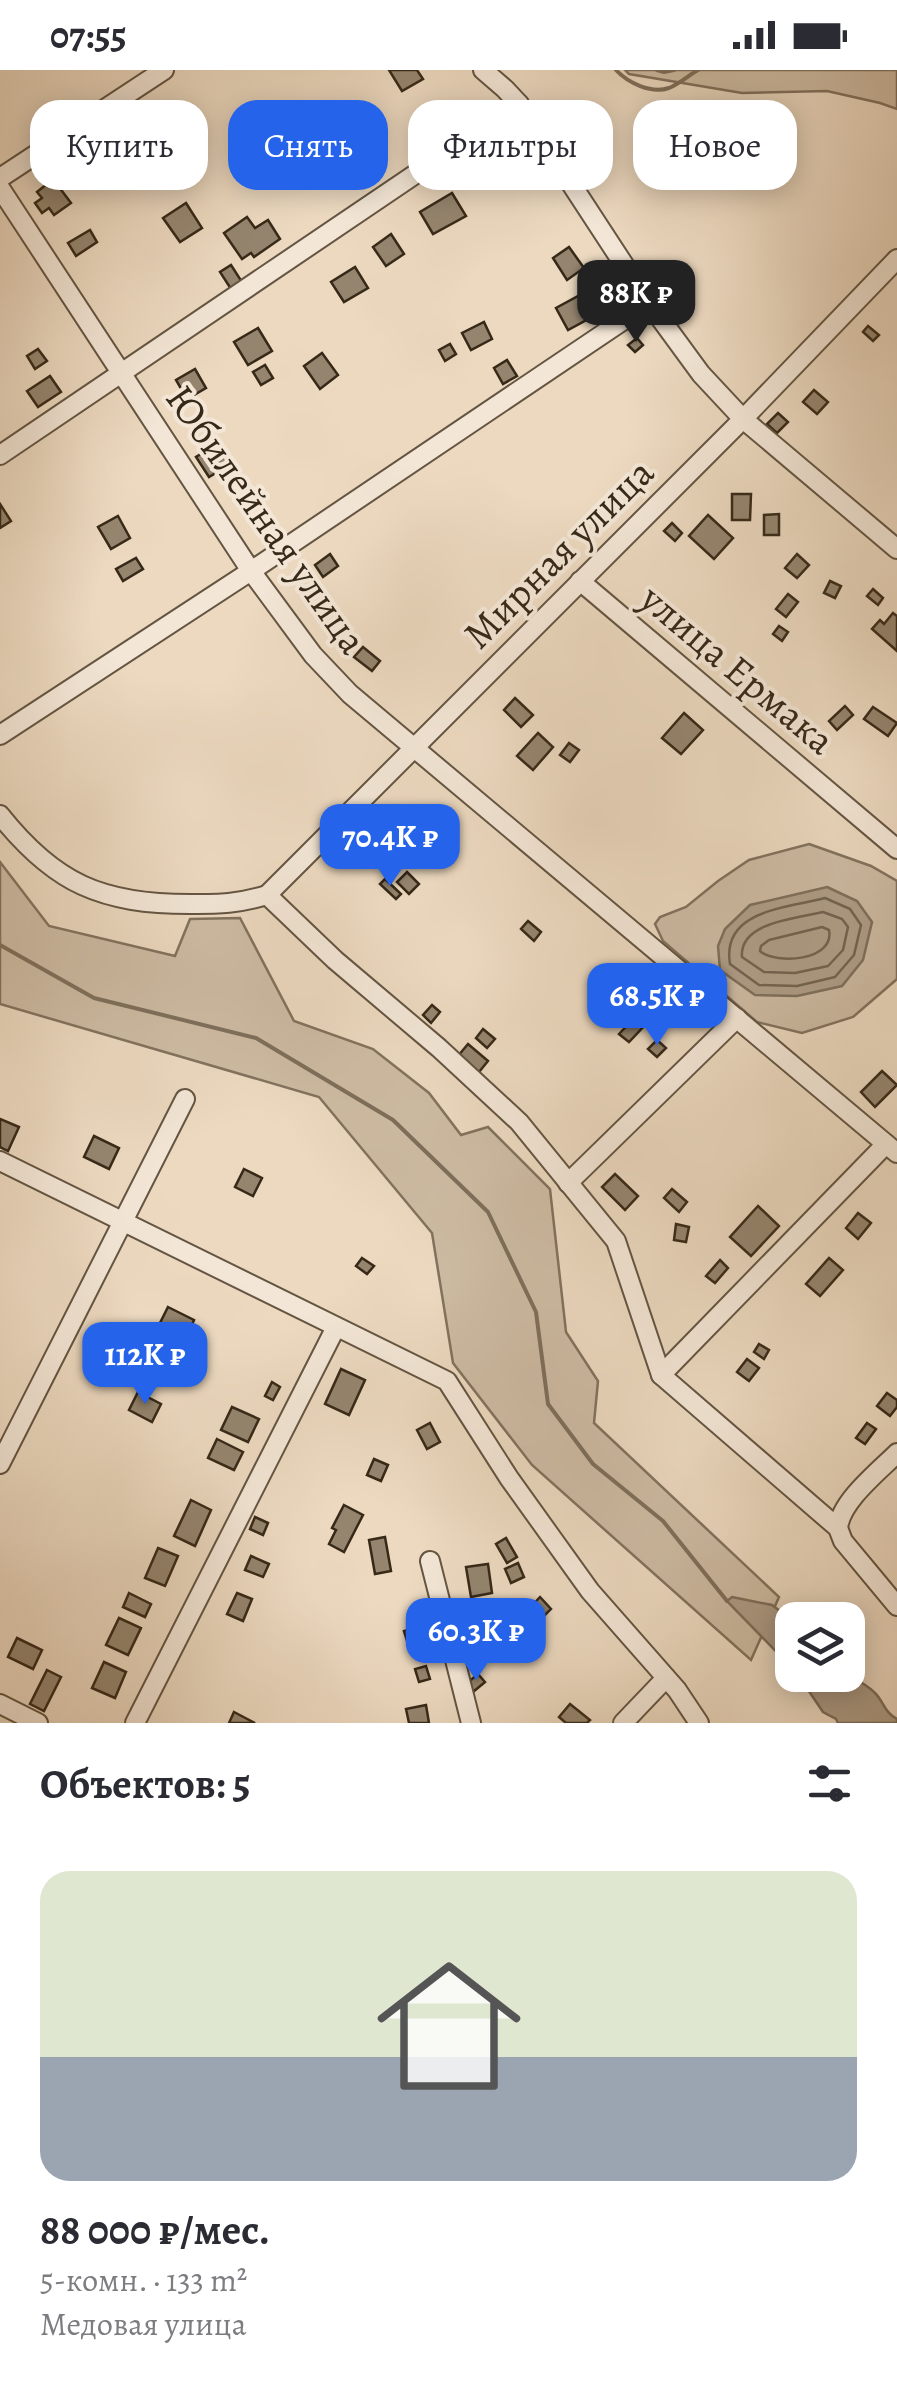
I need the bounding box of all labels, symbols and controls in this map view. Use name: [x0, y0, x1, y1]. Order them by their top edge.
text: 07:55: [50, 9, 127, 61]
chip: Купить: [30, 100, 208, 190]
chip: Снять: [228, 100, 388, 190]
chip: Фильтры: [408, 100, 613, 190]
chip: Новое: [633, 100, 797, 190]
pin: 88K ₽: [566, 260, 706, 345]
text: 88K ₽: [599, 270, 673, 314]
street label: Юбилейная улица: [153, 374, 380, 665]
street label: Мирная улица: [451, 445, 666, 661]
street label: улица Ермака: [628, 571, 847, 767]
pin: 70.4K ₽: [298, 804, 482, 889]
text: 70.4K ₽: [342, 814, 438, 858]
pin: 68.5K ₽: [565, 963, 749, 1048]
text: 68.5K ₽: [609, 973, 705, 1017]
pin: 112K ₽: [64, 1322, 226, 1407]
text: 112K ₽: [104, 1332, 186, 1376]
pin: 60.3K ₽: [384, 1598, 568, 1683]
map controls: [775, 1602, 865, 1692]
button: layers: [775, 1602, 865, 1692]
text: 60.3K ₽: [428, 1608, 524, 1652]
text: Объектов: 5: [40, 1755, 251, 1812]
icon: filters: [802, 1756, 857, 1811]
icon: home: [359, 1936, 539, 2116]
text: 88 000 ₽/мес.: [40, 2201, 270, 2258]
text: 5-комн. · 133 m²: [40, 2258, 247, 2302]
text: Медовая улица: [40, 2302, 246, 2346]

